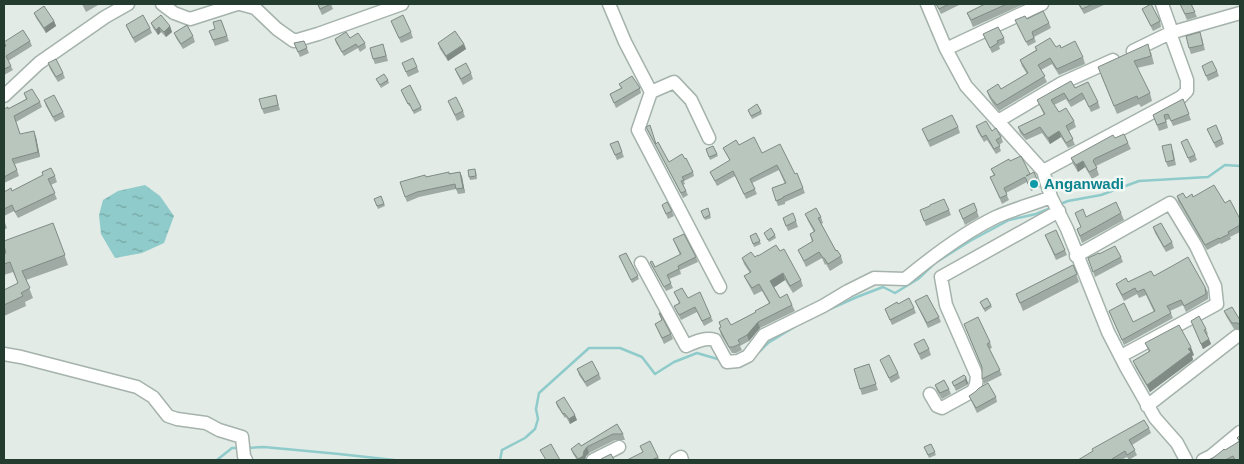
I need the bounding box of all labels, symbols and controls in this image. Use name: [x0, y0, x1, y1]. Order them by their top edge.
place label: Anganwadi: [1044, 175, 1124, 192]
marker: Anganwadi: [1028, 178, 1040, 190]

